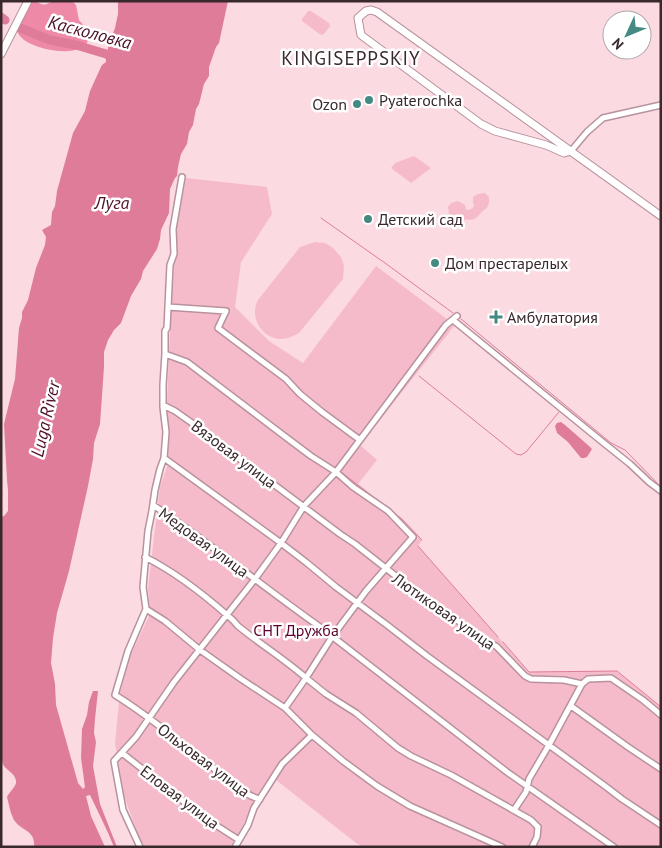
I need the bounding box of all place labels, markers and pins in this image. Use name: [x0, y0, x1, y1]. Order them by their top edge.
place label: Pyaterochka: [379, 90, 462, 110]
place label: Ozon: [312, 94, 347, 114]
marker: Pyaterochka: [363, 94, 375, 106]
marker: Ozon: [351, 98, 363, 110]
place label: Детский сад: [378, 209, 463, 229]
marker: Детский сад: [362, 213, 374, 225]
place label: Дом престарелых: [445, 253, 568, 273]
marker: Дом престарелых: [429, 257, 441, 269]
place label: Амбулатория: [507, 307, 598, 327]
marker: Амбулатория: [489, 310, 503, 324]

